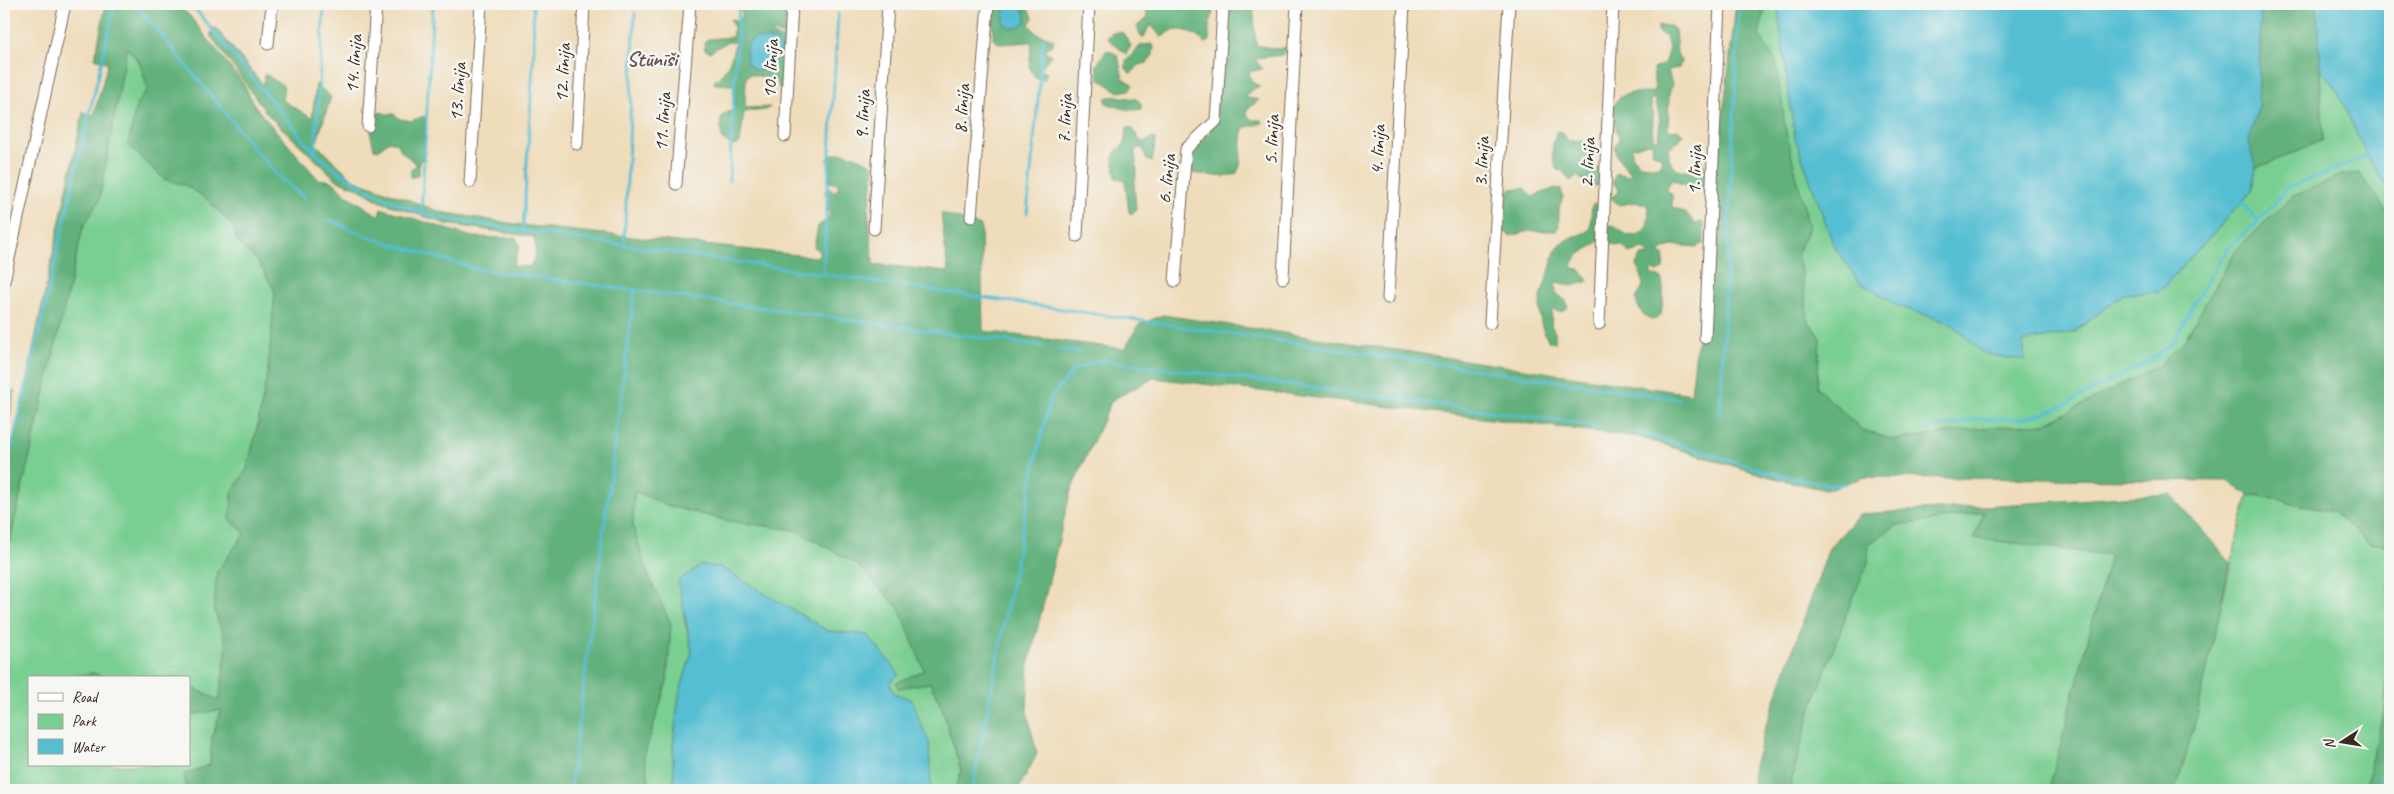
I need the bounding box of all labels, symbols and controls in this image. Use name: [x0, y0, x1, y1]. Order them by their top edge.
street label: 14. līnija: [339, 32, 368, 94]
street label: 10. līnija: [756, 37, 785, 99]
street label: 12. līnija: [548, 41, 577, 103]
district label: Stūnīši: [627, 46, 680, 72]
street label: 13. līnija: [443, 60, 472, 122]
street label: 8. līnija: [947, 81, 976, 135]
street label: 9. līnija: [849, 88, 876, 141]
street label: 11. līnija: [648, 90, 677, 152]
street label: 7. līnija: [1051, 92, 1078, 145]
street label: 5. līnija: [1258, 113, 1285, 166]
street label: 4. līnija: [1364, 123, 1391, 176]
street label: 3. līnija: [1468, 135, 1495, 188]
street label: 2. līnija: [1574, 136, 1601, 189]
street label: 1. līnija: [1681, 143, 1708, 195]
street label: 6. līnija: [1151, 151, 1182, 205]
legend: [28, 676, 190, 766]
text: Road: [72, 688, 99, 707]
text: Park: [72, 712, 97, 731]
north arrow: [2316, 716, 2366, 766]
text: N: [2320, 736, 2339, 751]
text: Water: [72, 738, 106, 757]

